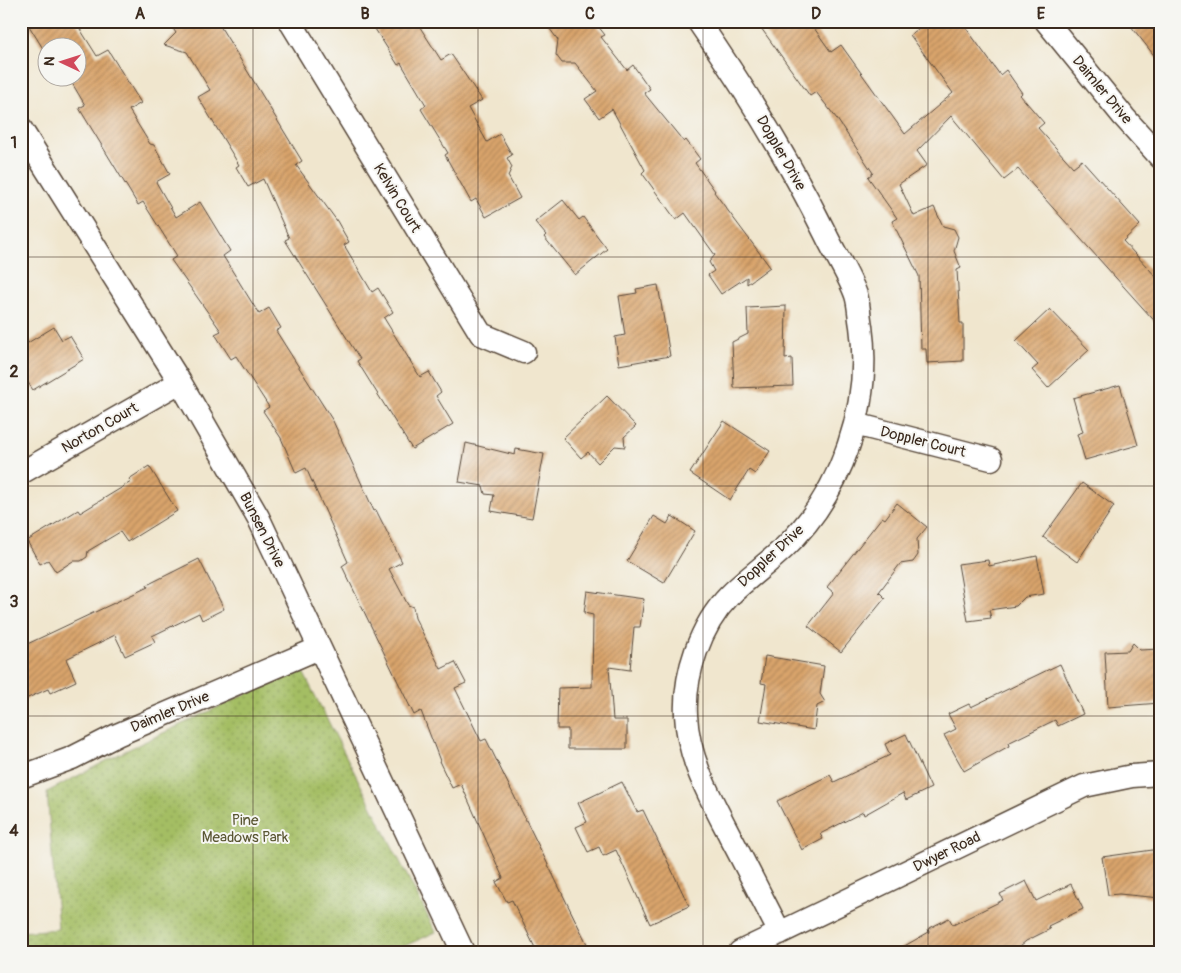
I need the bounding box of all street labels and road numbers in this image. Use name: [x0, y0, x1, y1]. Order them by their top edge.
street label: Daimler Drive: [1068, 52, 1137, 129]
street label: Doppler Drive: [752, 112, 810, 194]
street label: Kelvin Court: [369, 160, 426, 237]
street label: Norton Court: [58, 398, 143, 458]
street label: Doppler Court: [878, 422, 969, 462]
street label: Bunsen Drive: [235, 489, 289, 571]
street label: Doppler Drive: [734, 520, 808, 591]
street label: Daimler Drive: [128, 687, 213, 737]
street label: Dwyer Road: [910, 827, 984, 877]

